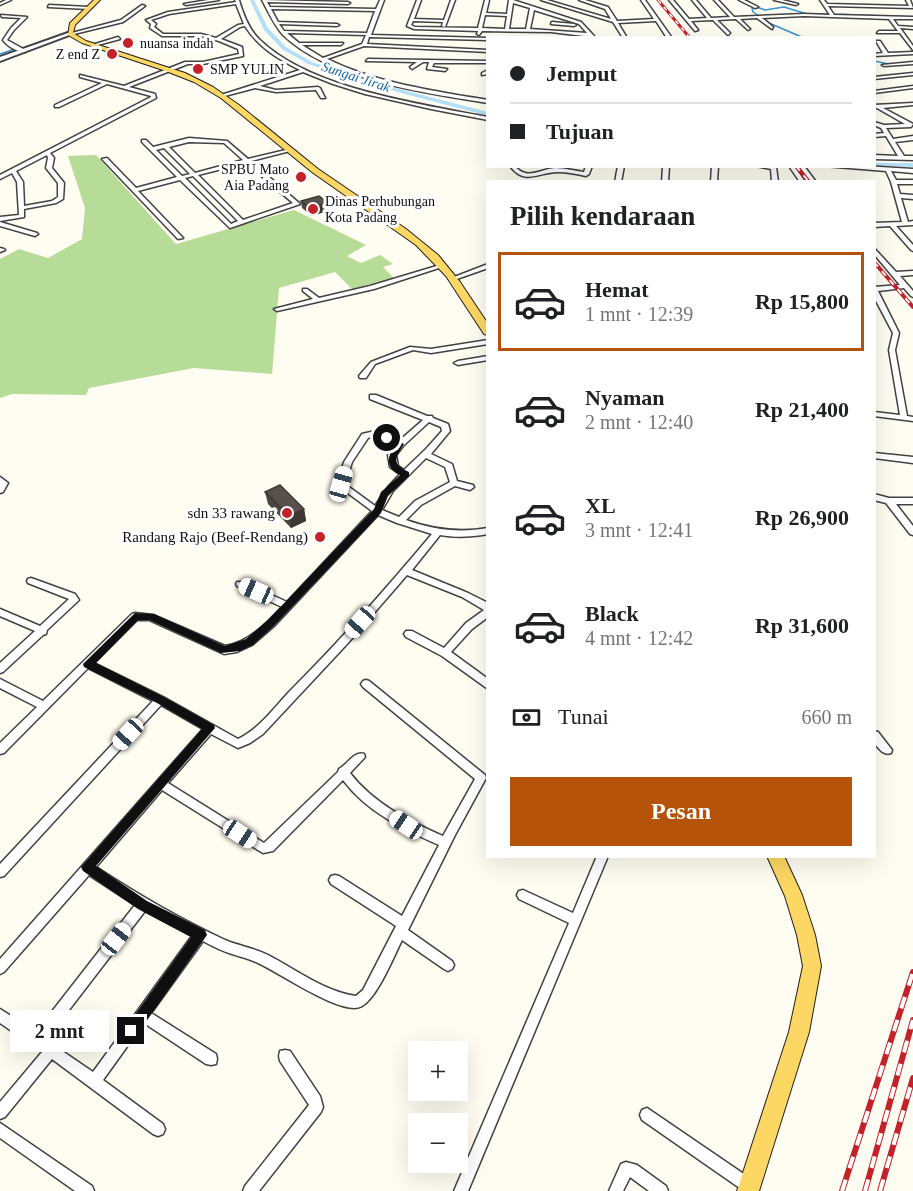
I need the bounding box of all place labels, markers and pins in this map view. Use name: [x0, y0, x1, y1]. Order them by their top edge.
marker: nuansa indah: [121, 36, 135, 50]
place label: nuansa indah: [140, 36, 213, 51]
place label: Z end Z: [56, 47, 100, 62]
marker: Z end Z: [105, 47, 119, 61]
marker: SMP YULIN: [191, 62, 205, 76]
place label: SMP YULIN: [210, 62, 284, 77]
place label: SPBU Mato Aia Padang: [221, 162, 289, 193]
marker: SPBU Mato Aia Padang: [294, 170, 308, 184]
place label: Dinas Perhubungan Kota Padang: [325, 194, 435, 225]
marker: Dinas Perhubungan Kota Padang: [306, 202, 320, 216]
place label: sdn 33 rawang: [188, 505, 275, 521]
marker: sdn 33 rawang: [280, 506, 294, 520]
place label: Randang Rajo (Beef-Rendang): [122, 529, 308, 546]
marker: Randang Rajo (Beef-Rendang): [313, 530, 327, 544]

